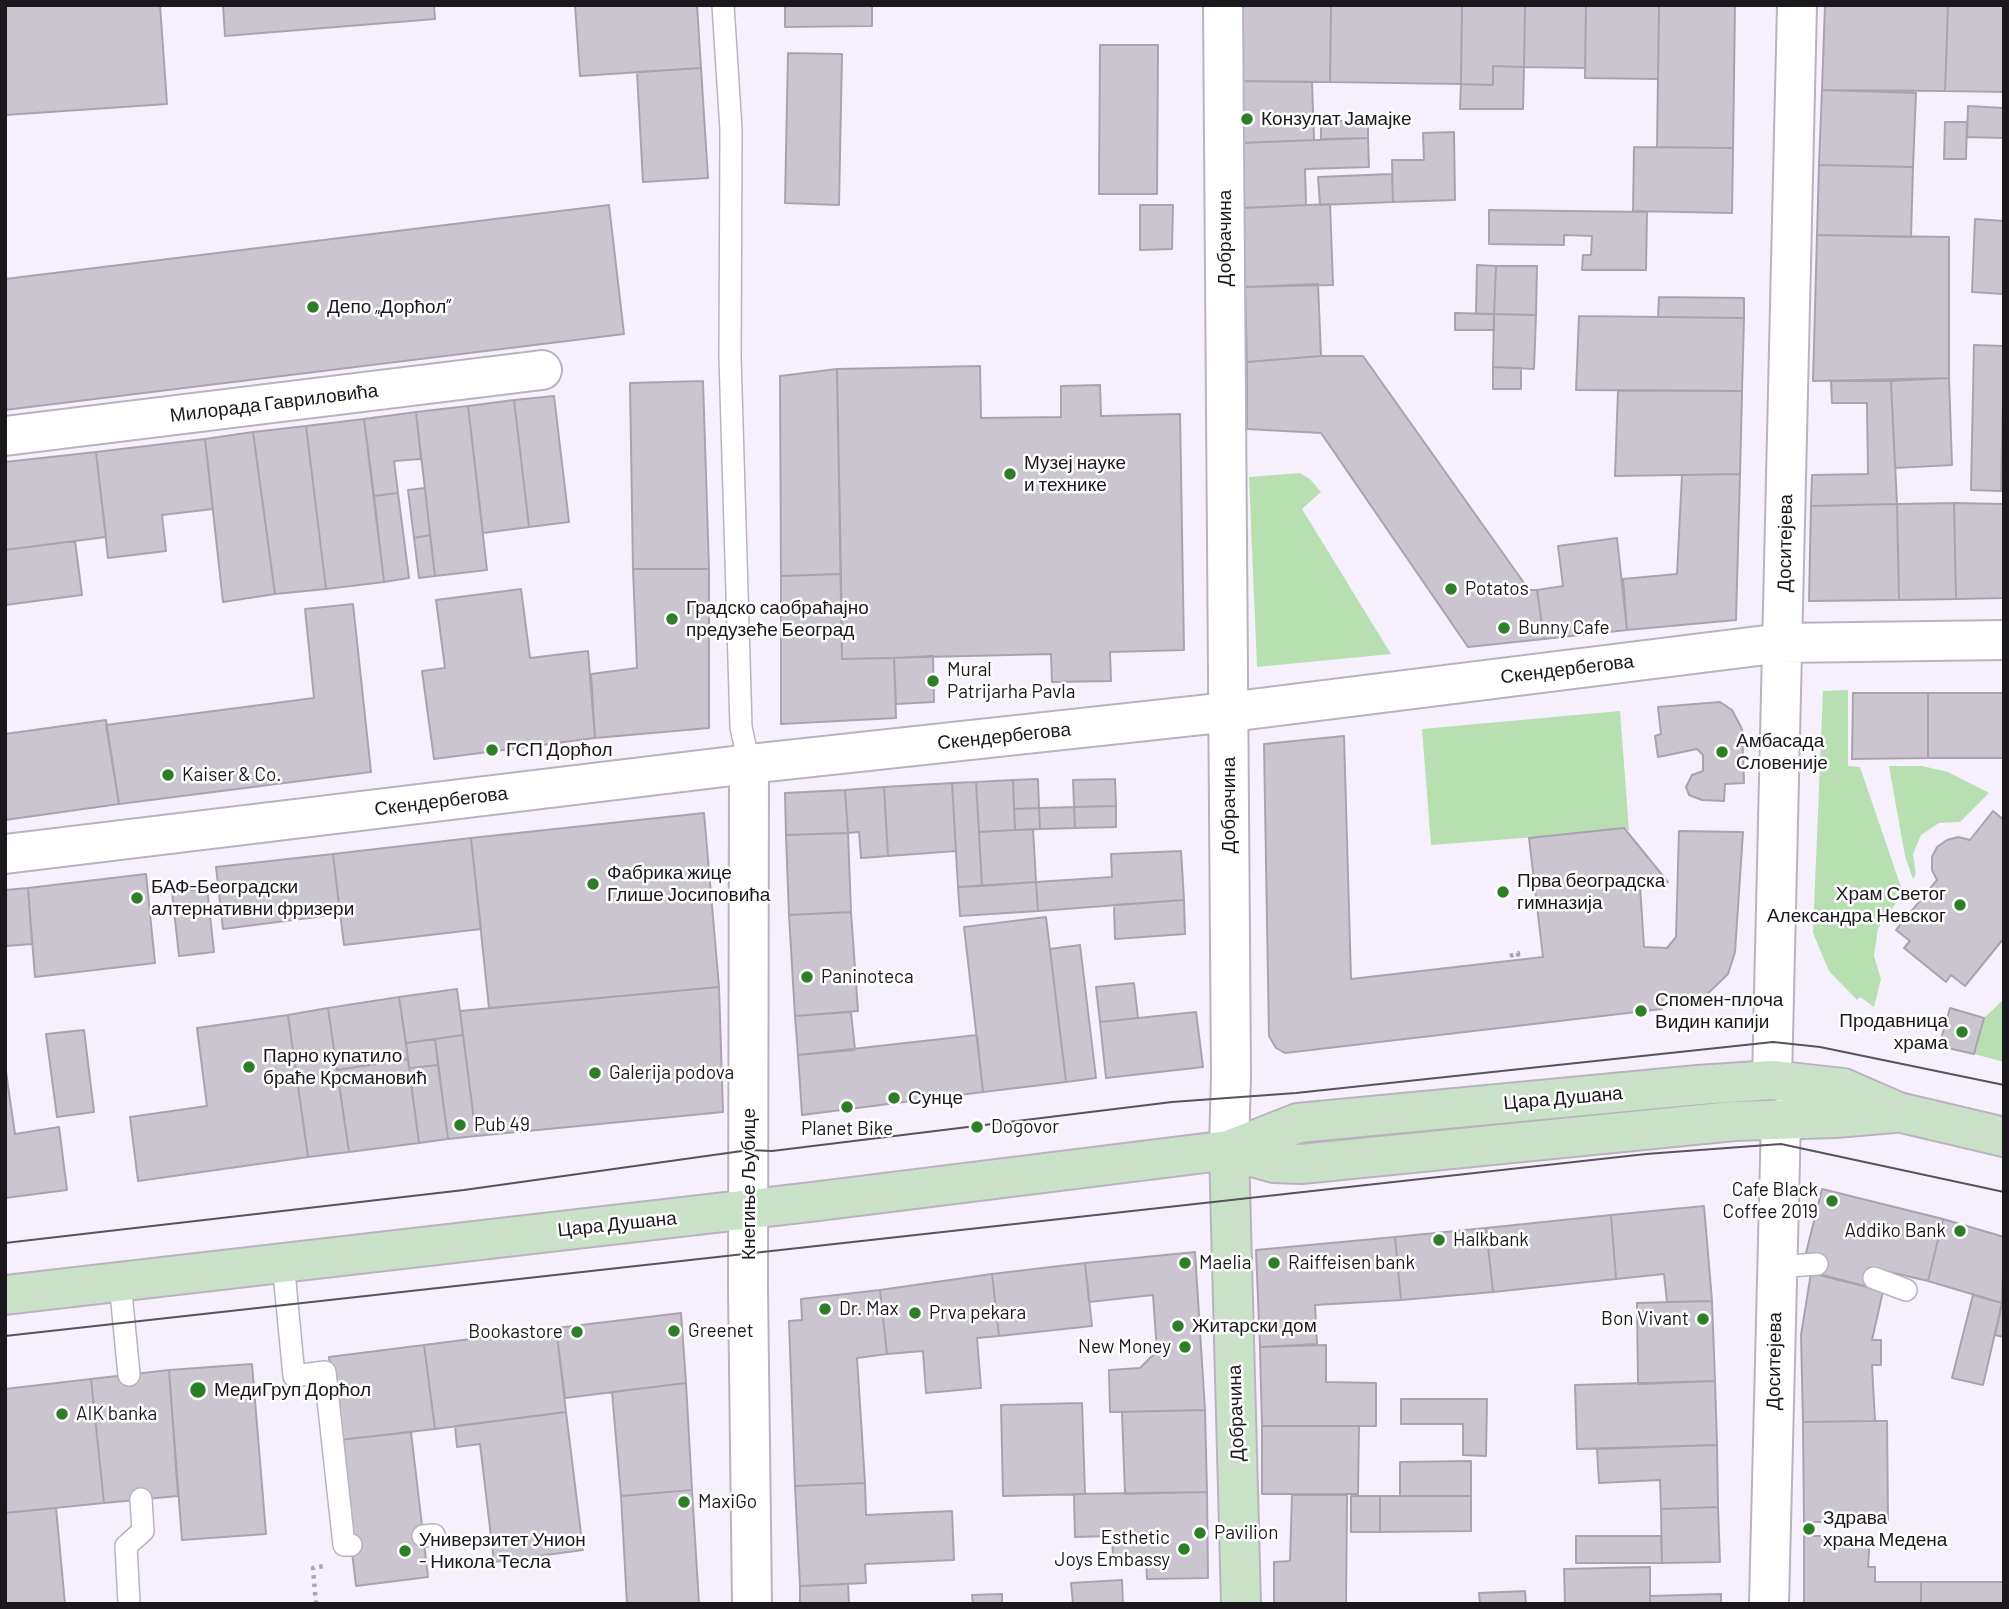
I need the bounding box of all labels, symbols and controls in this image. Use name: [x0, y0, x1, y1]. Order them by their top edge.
place label: Конзулат Јамајке: [1261, 108, 1411, 130]
marker: Конзулат Јамајке: [1239, 111, 1255, 127]
street label: Добрачина: [1214, 190, 1236, 286]
place label: Депо „Дорћол”: [327, 296, 451, 318]
marker: Депо „Дорћол”: [305, 299, 321, 315]
street label: Милорада Гавриловића: [169, 379, 379, 427]
place label: Музеј науке и технике: [1024, 452, 1126, 496]
marker: Музеј науке и технике: [1002, 466, 1018, 482]
street label: Доситејева: [1773, 494, 1797, 592]
place label: Potatos: [1465, 578, 1529, 600]
marker: Potatos: [1443, 581, 1459, 597]
place label: Градско саобраћајно предузеће Београд: [686, 597, 869, 641]
marker: Градско саобраћајно предузеће Београд: [664, 611, 680, 627]
place label: Bunny Cafe: [1518, 617, 1610, 639]
marker: Bunny Cafe: [1496, 620, 1512, 636]
street label: Скендербегова: [1499, 650, 1635, 688]
place label: Mural Patrijarha Pavla: [947, 659, 1075, 703]
marker: Mural Patrijarha Pavla: [925, 673, 941, 689]
street label: Скендербегова: [936, 718, 1072, 754]
place label: Амбасада Словеније: [1736, 730, 1828, 774]
place label: ГСП Дорћол: [506, 739, 613, 761]
marker: ГСП Дорћол: [484, 742, 500, 758]
marker: Амбасада Словеније: [1714, 744, 1730, 760]
street label: Добрачина: [1218, 757, 1240, 853]
place label: Kaiser & Co.: [182, 764, 281, 786]
marker: Kaiser & Co.: [160, 767, 176, 783]
street label: Скендербегова: [373, 782, 509, 820]
place label: Фабрика жице Глише Јосиповића: [607, 862, 770, 906]
place label: Прва београдска гимназија: [1517, 870, 1665, 914]
place label: БАФ-Београдски алтернативни фризери: [151, 876, 354, 920]
marker: Фабрика жице Глише Јосиповића: [585, 876, 601, 892]
place label: Храм Светог Александра Невског: [1767, 883, 1946, 927]
marker: Прва београдска гимназија: [1495, 884, 1511, 900]
marker: БАФ-Београдски алтернативни фризери: [129, 890, 145, 906]
marker: Храм Светог Александра Невског: [1952, 897, 1968, 913]
place label: Paninoteca: [821, 966, 914, 988]
marker: Paninoteca: [799, 969, 815, 985]
place label: Спомен-плоча Видин капији: [1655, 989, 1783, 1033]
marker: Спомен-плоча Видин капији: [1633, 1003, 1649, 1019]
place label: Продавница храма: [1839, 1010, 1948, 1054]
marker: Продавница храма: [1954, 1024, 1970, 1040]
place label: Парно купатило браће Крсмановић: [263, 1045, 427, 1089]
marker: Парно купатило браће Крсмановић: [241, 1059, 257, 1075]
place label: Galerija podova: [609, 1062, 734, 1084]
marker: Galerija podova: [587, 1065, 603, 1081]
street label: Цара Душана: [1502, 1081, 1624, 1115]
place label: Сунце: [908, 1087, 963, 1109]
marker: Сунце: [886, 1090, 902, 1106]
marker: Planet Bike: [839, 1099, 855, 1115]
street label: Кнегиње Љубице: [738, 1108, 760, 1260]
place label: Pub 49: [474, 1114, 530, 1136]
place label: Dogovor: [991, 1116, 1059, 1138]
marker: Pub 49: [452, 1117, 468, 1133]
place label: Planet Bike: [801, 1118, 893, 1140]
marker: Dogovor: [969, 1119, 985, 1135]
place label: Cafe Black Coffee 2019: [1723, 1179, 1818, 1223]
marker: Cafe Black Coffee 2019: [1824, 1193, 1840, 1209]
street label: Цара Душана: [556, 1206, 678, 1242]
place label: Addiko Bank: [1845, 1220, 1946, 1242]
marker: Addiko Bank: [1952, 1223, 1968, 1239]
place label: Halkbank: [1453, 1229, 1529, 1251]
marker: Halkbank: [1431, 1232, 1447, 1248]
place label: Maelia: [1199, 1252, 1251, 1274]
place label: Raiffeisen bank: [1288, 1252, 1415, 1274]
marker: Maelia: [1177, 1255, 1193, 1271]
marker: Raiffeisen bank: [1266, 1255, 1282, 1271]
place label: Dr. Max: [839, 1298, 898, 1320]
marker: Dr. Max: [817, 1301, 833, 1317]
place label: Prva pekara: [929, 1302, 1026, 1324]
marker: Prva pekara: [907, 1305, 923, 1321]
place label: Bon Vivant: [1601, 1308, 1689, 1330]
marker: Bon Vivant: [1695, 1311, 1711, 1327]
street label: Доситејева: [1762, 1312, 1786, 1410]
place label: Житарски дом: [1192, 1315, 1317, 1337]
marker: Житарски дом: [1170, 1318, 1186, 1334]
place label: Greenet: [688, 1320, 754, 1342]
place label: Bookastore: [468, 1321, 563, 1343]
marker: Greenet: [666, 1323, 682, 1339]
marker: Bookastore: [569, 1324, 585, 1340]
place label: New Money: [1078, 1336, 1171, 1358]
marker: New Money: [1177, 1339, 1193, 1355]
street label: Добрачина: [1223, 1364, 1249, 1462]
place label: МедиГруп Дорћол: [214, 1379, 371, 1401]
marker: МедиГруп Дорћол: [188, 1380, 208, 1400]
place label: AIK banka: [76, 1403, 157, 1425]
marker: AIK banka: [54, 1406, 70, 1422]
place label: MaxiGo: [698, 1491, 757, 1513]
marker: MaxiGo: [676, 1494, 692, 1510]
place label: Здрава храна Медена: [1823, 1507, 1947, 1551]
marker: Здрава храна Медена: [1801, 1521, 1817, 1537]
place label: Pavilion: [1214, 1522, 1278, 1544]
marker: Pavilion: [1192, 1525, 1208, 1541]
place label: Esthetic Joys Embassy: [1055, 1527, 1170, 1571]
place label: Универзитет Унион - Никола Тесла: [419, 1529, 586, 1573]
marker: Esthetic Joys Embassy: [1176, 1541, 1192, 1557]
marker: Универзитет Унион - Никола Тесла: [397, 1543, 413, 1559]

